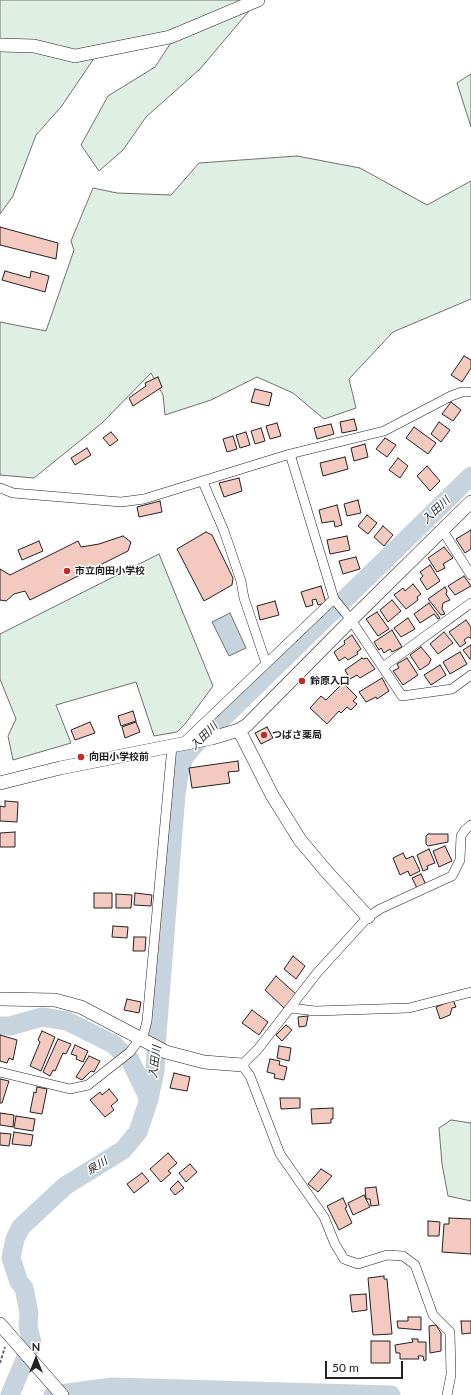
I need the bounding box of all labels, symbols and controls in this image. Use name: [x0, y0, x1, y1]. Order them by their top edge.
water label: 入田川: [420, 494, 452, 526]
place label: 市立向田小学校: [75, 565, 145, 577]
marker: 市立向田小学校: [62, 566, 72, 576]
place label: 鈴原入口: [310, 675, 350, 687]
marker: 鈴原入口: [297, 676, 307, 686]
water label: 入田川: [188, 720, 220, 752]
place label: つばさ薬局: [272, 729, 322, 741]
marker: つばさ薬局: [259, 730, 269, 740]
place label: 向田小学校前: [89, 751, 149, 763]
marker: 向田小学校前: [76, 752, 86, 762]
water label: 入田川: [146, 1045, 164, 1079]
water label: 泉川: [84, 1155, 110, 1177]
north arrow: [16, 1339, 56, 1379]
text: N: [32, 1340, 40, 1353]
scale bar: [327, 1353, 405, 1379]
text: 50 m: [332, 1360, 359, 1375]

